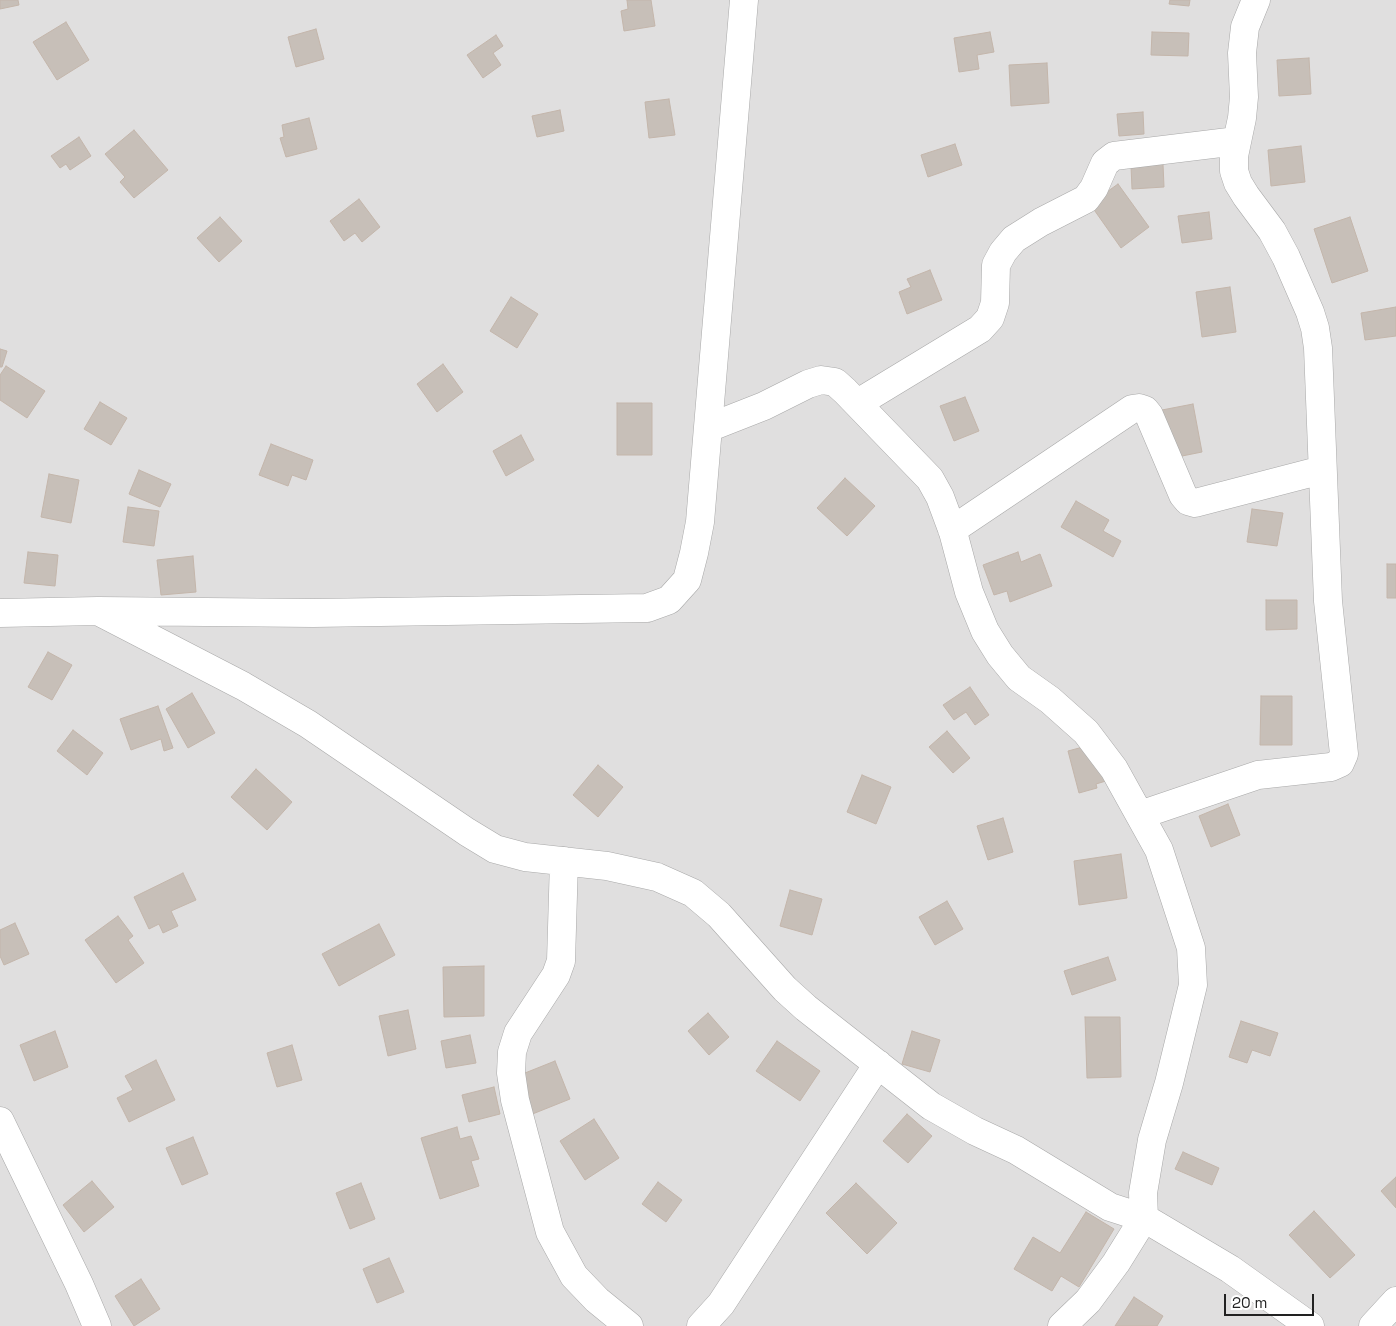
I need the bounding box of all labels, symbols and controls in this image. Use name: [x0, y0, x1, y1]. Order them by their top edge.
scale bar: [1226, 1284, 1316, 1316]
text: 20 m: [1232, 1293, 1267, 1312]

